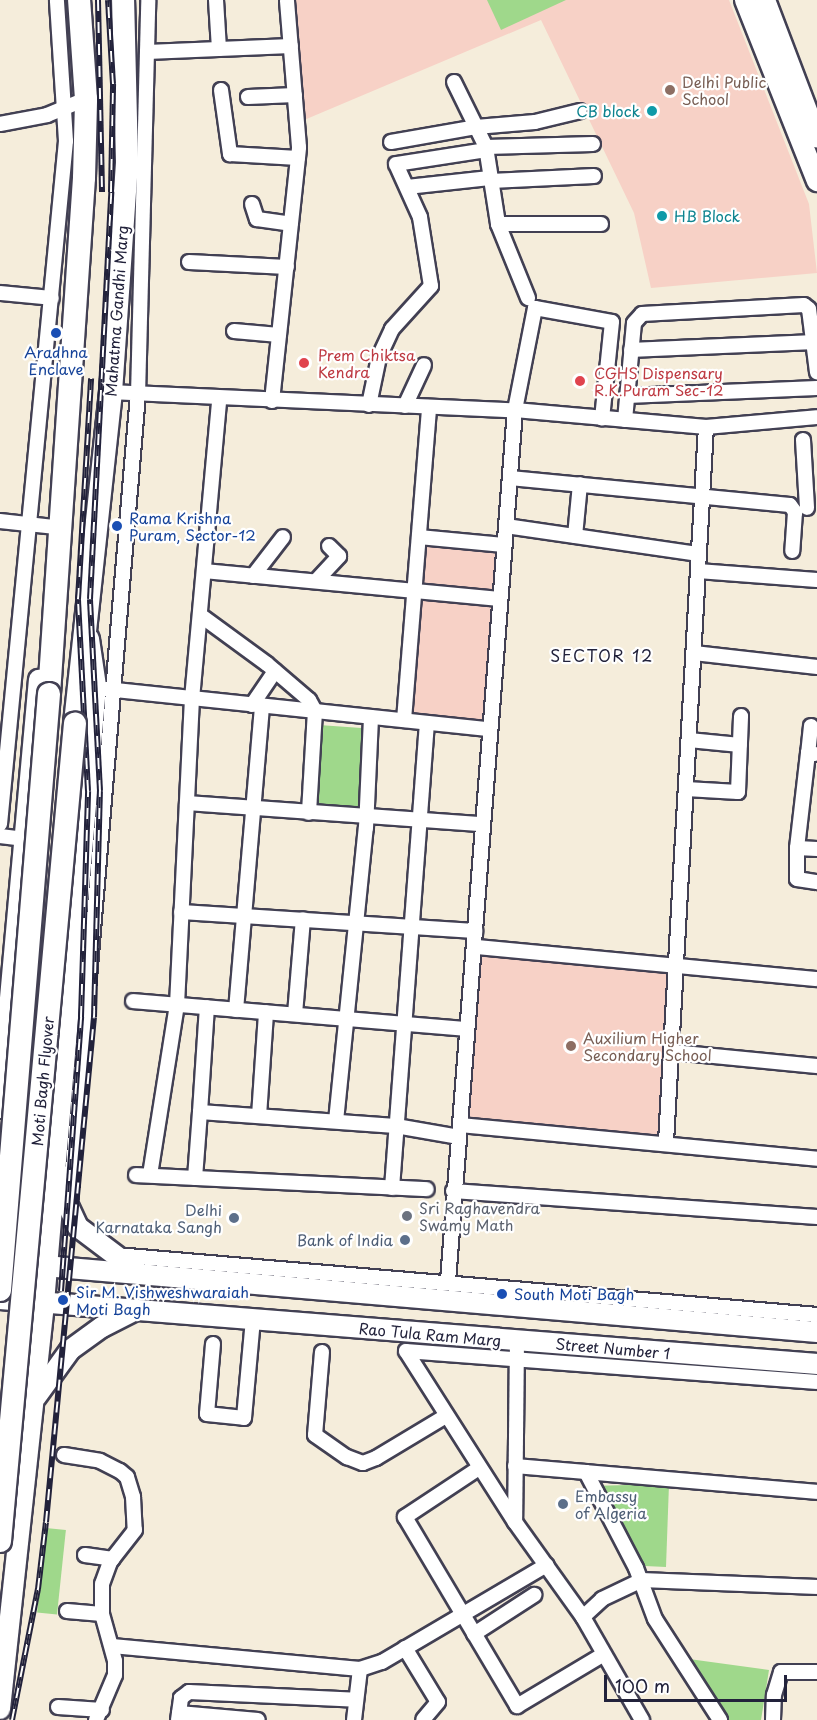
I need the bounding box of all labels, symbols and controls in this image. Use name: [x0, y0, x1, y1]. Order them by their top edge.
place label: Delhi Public School: [682, 72, 766, 107]
marker: Delhi Public School: [663, 83, 677, 97]
place label: CB block: [576, 102, 640, 120]
marker: CB block: [645, 104, 659, 118]
place label: HB Block: [674, 207, 740, 225]
marker: HB Block: [655, 209, 669, 223]
street label: Mahatma Gandhi Marg: [101, 225, 131, 397]
marker: Aradhna Enclave: [49, 326, 63, 340]
place label: Aradhna Enclave: [24, 342, 88, 377]
place label: Prem Chiktsa Kendra: [318, 345, 416, 380]
marker: Prem Chiktsa Kendra: [295, 354, 313, 372]
place label: CGHS Dispensary R.K.Puram Sec-12: [594, 363, 724, 398]
marker: CGHS Dispensary R.K.Puram Sec-12: [571, 372, 589, 390]
place label: Rama Krishna Puram, Sector-12: [129, 508, 257, 543]
marker: Rama Krishna Puram, Sector-12: [110, 519, 124, 533]
district label: SECTOR 12: [550, 645, 654, 665]
street label: Moti Bagh Flyover: [27, 1015, 57, 1147]
place label: Auxilium Higher Secondary School: [583, 1028, 712, 1063]
marker: Auxilium Higher Secondary School: [564, 1039, 578, 1053]
place label: Sri Raghavendra Swamy Math: [419, 1198, 538, 1233]
place label: Delhi Karnataka Sangh: [94, 1200, 222, 1235]
marker: Sri Raghavendra Swamy Math: [400, 1209, 414, 1223]
marker: Delhi Karnataka Sangh: [227, 1211, 241, 1225]
place label: Bank of India: [295, 1231, 393, 1249]
marker: Bank of India: [398, 1233, 412, 1247]
place label: Sir M. Vishweshwaraiah Moti Bagh: [76, 1282, 248, 1317]
place label: South Moti Bagh: [514, 1285, 636, 1303]
marker: South Moti Bagh: [495, 1287, 509, 1301]
marker: Sir M. Vishweshwaraiah Moti Bagh: [54, 1291, 72, 1309]
street label: Rao Tula Ram Marg: [357, 1319, 503, 1349]
street label: Street Number 1: [553, 1334, 673, 1362]
place label: Embassy of Algeria: [575, 1486, 647, 1521]
marker: Embassy of Algeria: [556, 1497, 570, 1511]
scale bar: [607, 1663, 790, 1701]
text: 100 m: [615, 1672, 670, 1699]

